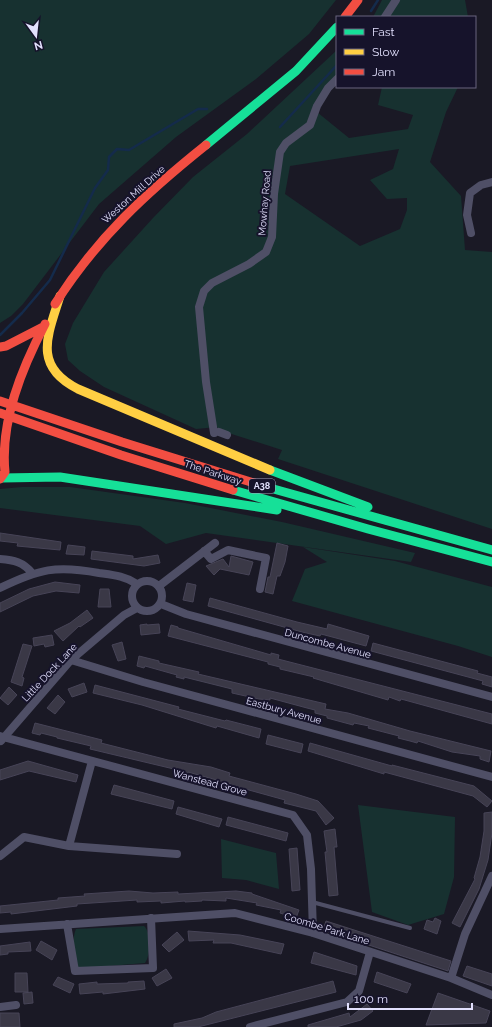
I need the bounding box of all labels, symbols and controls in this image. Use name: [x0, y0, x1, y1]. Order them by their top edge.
north arrow: [16, 16, 56, 56]
legend: [336, 16, 476, 88]
text: Fast: [372, 25, 395, 39]
text: N: [33, 38, 44, 53]
text: Slow: [372, 45, 399, 59]
text: Jam: [372, 65, 395, 79]
street label: Weston Mill Drive: [100, 163, 167, 225]
street label: Mowhay Road: [256, 170, 273, 236]
street label: The Parkway: [183, 458, 243, 487]
road number: A38: [249, 479, 275, 493]
street label: Duncombe Avenue: [284, 627, 372, 660]
street label: Little Dock Lane: [20, 641, 79, 704]
street label: Eastbury Avenue: [245, 695, 323, 726]
street label: Wanstead Grove: [171, 767, 248, 798]
street label: Coombe Park Lane: [283, 910, 371, 947]
scale bar: [348, 985, 472, 1011]
text: 100 m: [354, 992, 388, 1006]

